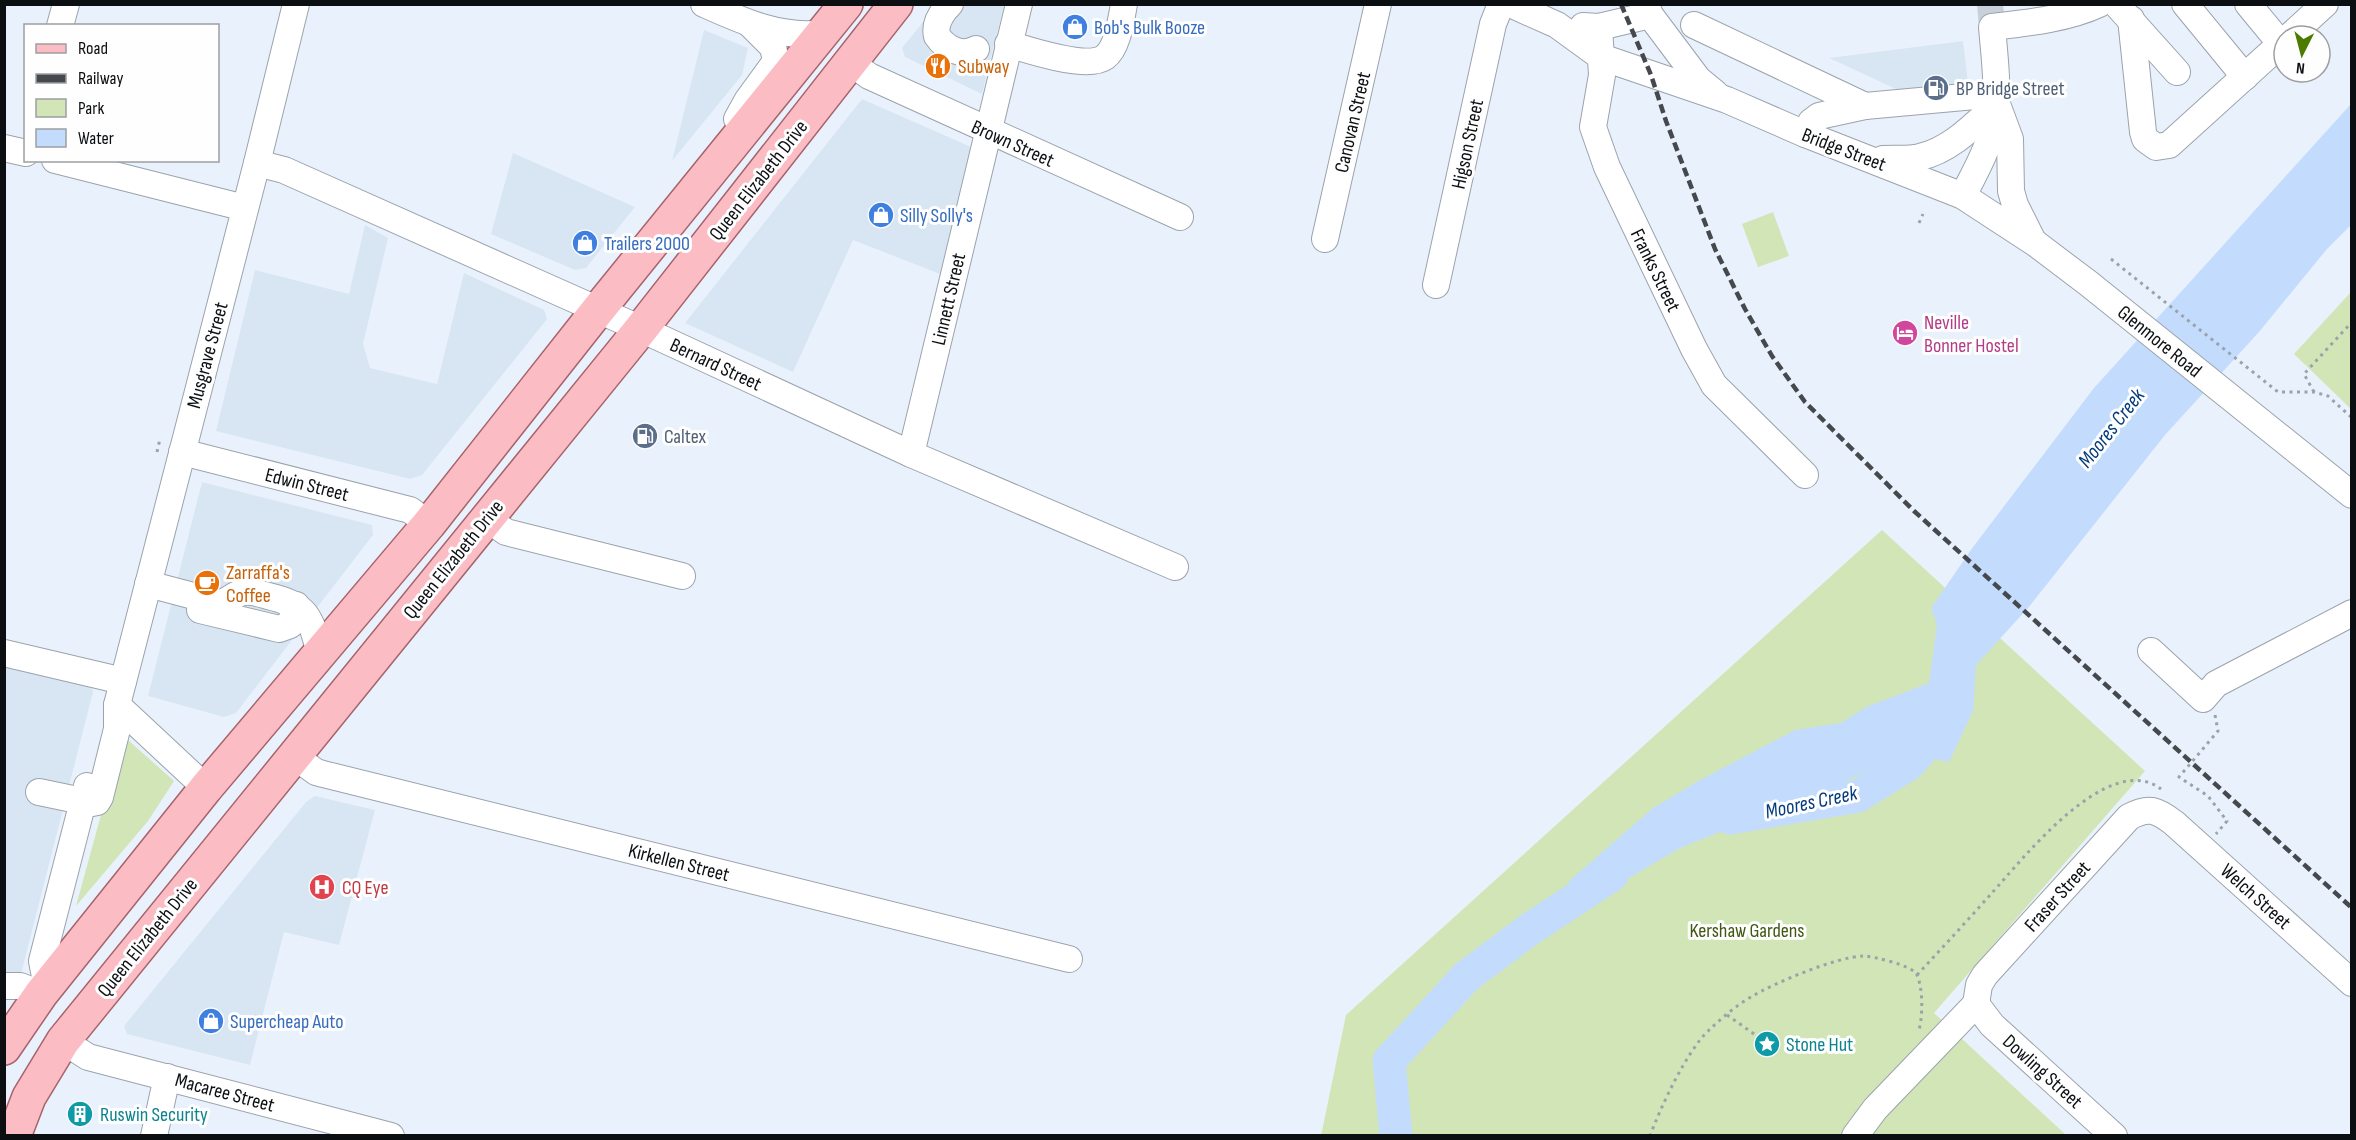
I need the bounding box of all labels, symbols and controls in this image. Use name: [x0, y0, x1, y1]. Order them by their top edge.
shop icon: Bob's Bulk Booze: [1060, 12, 1090, 42]
place label: Bob's Bulk Booze: [1094, 16, 1205, 40]
legend: [24, 24, 219, 162]
north arrow: [2272, 24, 2332, 84]
text: Road: [78, 38, 108, 59]
restaurant icon: Subway: [923, 51, 953, 81]
place label: Subway: [958, 55, 1010, 79]
text: N: [2295, 58, 2306, 77]
text: Railway: [78, 68, 123, 89]
street label: Canovan Street: [1330, 69, 1376, 175]
fuel station icon: BP Bridge Street: [1921, 73, 1951, 103]
place label: BP Bridge Street: [1956, 77, 2065, 101]
street label: Higson Street: [1447, 97, 1489, 191]
text: Park: [78, 98, 104, 119]
street label: Brown Street: [968, 115, 1058, 173]
street label: Queen Elizabeth Drive: [704, 116, 813, 246]
street label: Bridge Street: [1798, 123, 1889, 177]
text: Water: [78, 128, 114, 149]
shop icon: Silly Solly's: [866, 200, 896, 230]
place label: Silly Solly's: [900, 204, 973, 228]
street label: Franks Street: [1625, 225, 1685, 316]
shop icon: Trailers 2000: [570, 228, 600, 258]
place label: Trailers 2000: [604, 232, 690, 256]
street label: Linnett Street: [927, 251, 971, 348]
street label: Musgrave Street: [182, 299, 234, 411]
street label: Glenmore Road: [2112, 301, 2206, 383]
place label: Neville Bonner Hostel: [1924, 311, 2019, 358]
hotel icon: Neville Bonner Hostel: [1890, 318, 1920, 348]
street label: Bernard Street: [666, 333, 765, 397]
water label: Moores Creek: [2073, 383, 2151, 473]
fuel station icon: Caltex: [630, 421, 660, 451]
place label: Caltex: [664, 425, 707, 449]
street label: Edwin Street: [262, 463, 351, 507]
street label: Queen Elizabeth Drive: [398, 495, 509, 624]
place label: Zarraffa's Coffee: [226, 561, 290, 608]
cafe icon: Zarraffa's Coffee: [192, 568, 222, 598]
water label: Moores Creek: [1763, 780, 1861, 824]
street label: Kirkellen Street: [626, 839, 732, 887]
street label: Fraser Street: [2020, 856, 2096, 937]
street label: Welch Street: [2215, 859, 2295, 935]
hospital icon: CQ Eye: [307, 872, 337, 902]
street label: Queen Elizabeth Drive: [92, 873, 203, 1002]
place label: CQ Eye: [342, 876, 388, 900]
park label: Kershaw Gardens: [1689, 919, 1805, 943]
shop icon: Supercheap Auto: [196, 1006, 226, 1036]
place label: Supercheap Auto: [230, 1010, 344, 1034]
place icon: Stone Hut: [1752, 1029, 1782, 1059]
street label: Dowling Street: [1997, 1030, 2087, 1114]
place label: Stone Hut: [1786, 1033, 1853, 1057]
street label: Macaree Street: [172, 1068, 277, 1118]
building icon: Ruswin Security: [65, 1099, 95, 1129]
place label: Ruswin Security: [100, 1103, 208, 1127]

